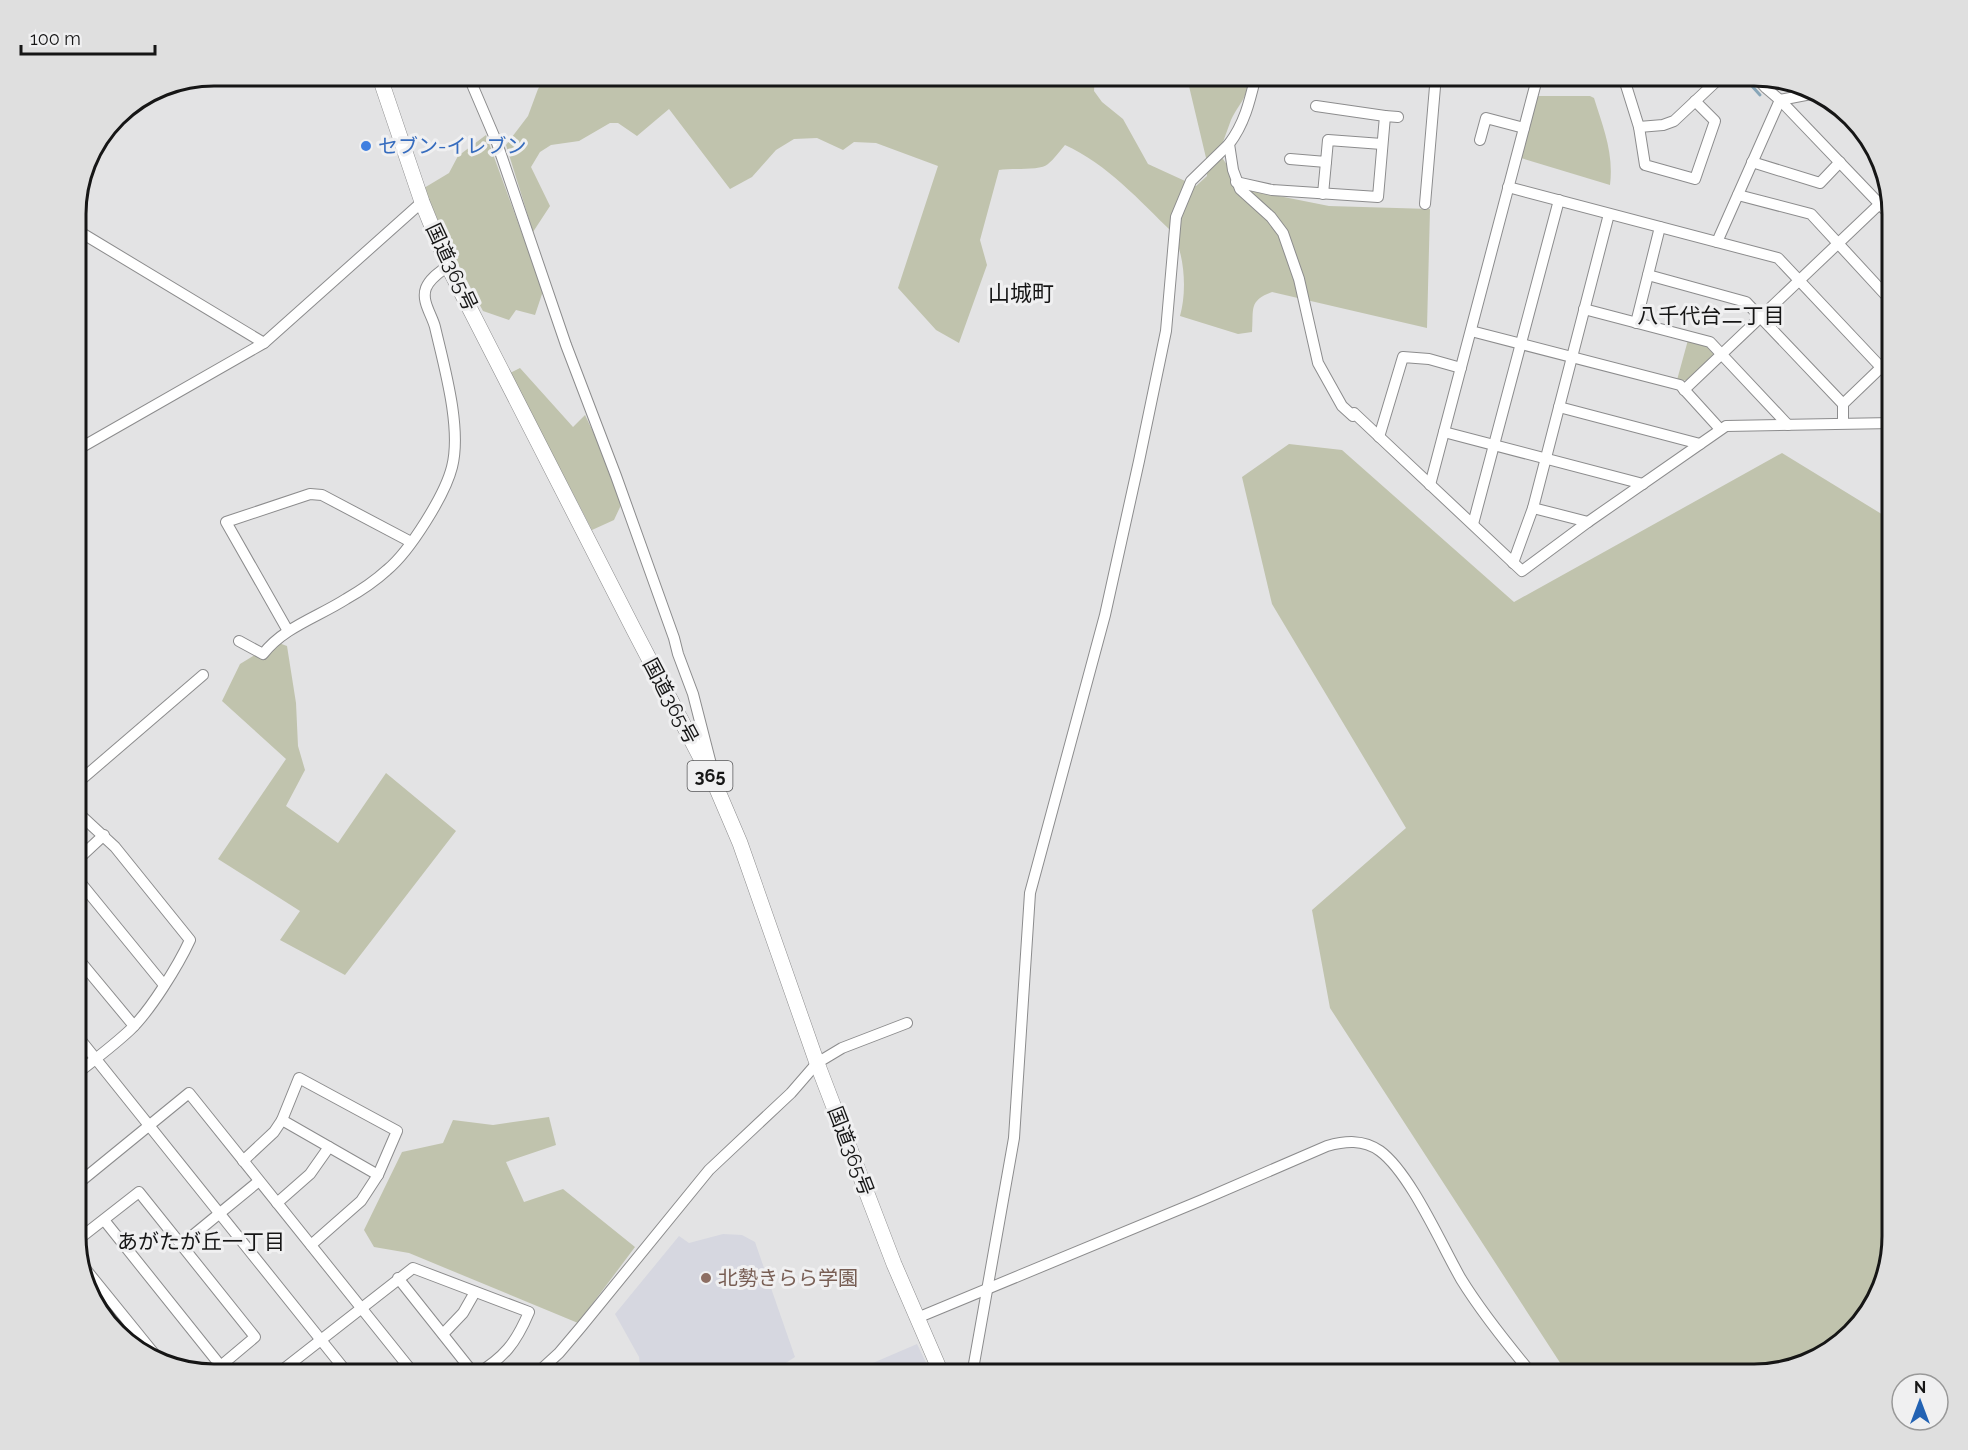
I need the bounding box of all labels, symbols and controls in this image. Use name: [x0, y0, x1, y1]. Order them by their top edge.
scale bar: [21, 18, 154, 56]
text: 100 m: [30, 28, 81, 49]
place label: セブン-イレブン: [378, 134, 526, 158]
marker: セブン-イレブン: [359, 139, 373, 153]
street label: 国道365号: [421, 219, 483, 315]
district label: 山城町: [988, 280, 1054, 306]
district label: 八千代台二丁目: [1638, 303, 1785, 328]
street label: 国道365号: [638, 654, 704, 748]
road number: 365: [688, 761, 732, 791]
street label: 国道365号: [823, 1103, 879, 1199]
district label: あがたが丘一丁目: [117, 1229, 285, 1254]
place label: 北勢きらら学園: [718, 1266, 858, 1290]
marker: 北勢きらら学園: [699, 1271, 713, 1285]
north arrow: [1890, 1372, 1950, 1432]
text: N: [1914, 1378, 1926, 1397]

